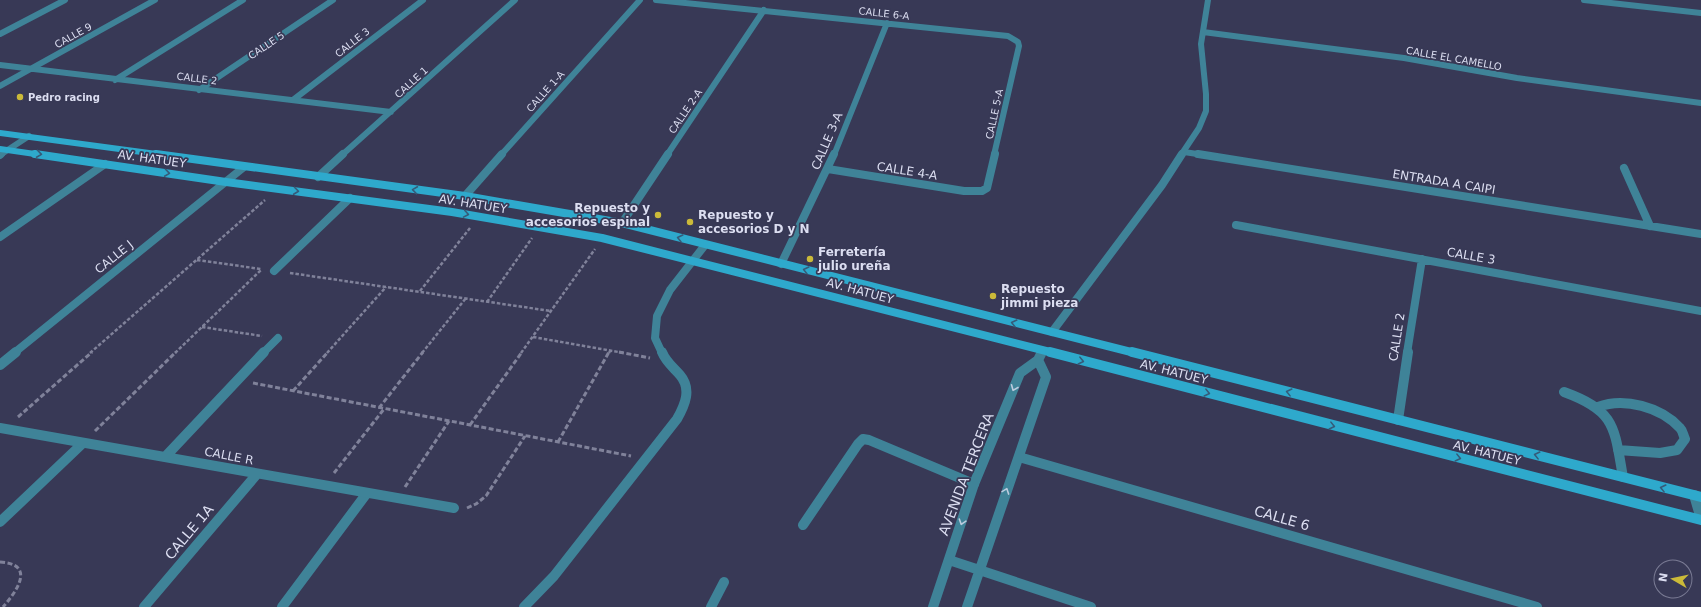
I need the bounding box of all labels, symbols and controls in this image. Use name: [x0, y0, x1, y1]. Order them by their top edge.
street label: CALLE 6-A: [858, 5, 910, 22]
street label: CALLE 9: [53, 21, 94, 50]
street label: CALLE 3: [333, 25, 372, 59]
street label: CALLE 5: [246, 29, 286, 61]
street label: CALLE EL CAMELLO: [1405, 45, 1503, 72]
street label: CALLE 1: [392, 65, 430, 100]
street label: CALLE 1-A: [524, 69, 567, 114]
street label: CALLE 2: [176, 71, 218, 86]
street label: CALLE 2-A: [667, 87, 704, 136]
street label: CALLE 5-A: [984, 88, 1005, 140]
marker: Pedro racing: [15, 92, 25, 102]
place label: Pedro racing: [28, 92, 100, 103]
street label: CALLE 3-A: [809, 109, 846, 172]
street label: AV. HATUEY: [117, 147, 188, 171]
one-way arrow: [36, 149, 42, 158]
street label: CALLE 4-A: [876, 159, 939, 183]
street label: ENTRADA A CAIPI: [1392, 167, 1496, 197]
one-way arrow: [164, 168, 170, 177]
one-way arrow: [412, 185, 418, 194]
one-way arrow: [293, 186, 299, 195]
street label: AV. HATUEY: [438, 192, 509, 216]
place label: Repuesto y accesorios espinal: [526, 201, 650, 229]
place label: Repuesto y accesorios D y N: [698, 208, 810, 236]
one-way arrow: [463, 210, 469, 218]
marker: Repuesto y accesorios espinal: [653, 210, 663, 220]
marker: Repuesto y accesorios D y N: [685, 217, 695, 227]
one-way arrow: [677, 234, 684, 243]
street label: CALLE J: [92, 237, 136, 277]
place label: Ferretería julio ureña: [817, 245, 891, 273]
street label: CALLE 3: [1446, 245, 1496, 267]
marker: Ferretería julio ureña: [805, 254, 815, 264]
one-way arrow: [803, 267, 810, 275]
street label: AV. HATUEY: [825, 275, 896, 307]
place label: Repuesto jimmi pieza: [1000, 282, 1078, 310]
marker: Repuesto jimmi pieza: [988, 291, 998, 301]
street label: CALLE 2: [1386, 312, 1408, 362]
one-way arrow: [1011, 319, 1017, 327]
one-way arrow: [1077, 356, 1084, 365]
street label: AV. HATUEY: [1139, 357, 1210, 387]
one-way arrow: [1010, 385, 1018, 392]
one-way arrow: [1203, 388, 1210, 397]
one-way arrow: [1286, 388, 1293, 397]
street label: AVENIDA TERCERA: [935, 410, 997, 538]
one-way arrow: [1329, 421, 1336, 429]
street label: AV. HATUEY: [1452, 438, 1523, 468]
street label: CALLE R: [203, 444, 255, 468]
one-way arrow: [1534, 452, 1541, 460]
one-way arrow: [1455, 453, 1462, 462]
one-way arrow: [1660, 484, 1666, 492]
one-way arrow: [1002, 487, 1010, 494]
street label: CALLE 1A: [161, 501, 217, 563]
street label: CALLE 6: [1252, 502, 1312, 534]
one-way arrow: [958, 519, 966, 526]
north arrow: [1653, 559, 1693, 599]
text: N: [1656, 572, 1671, 583]

